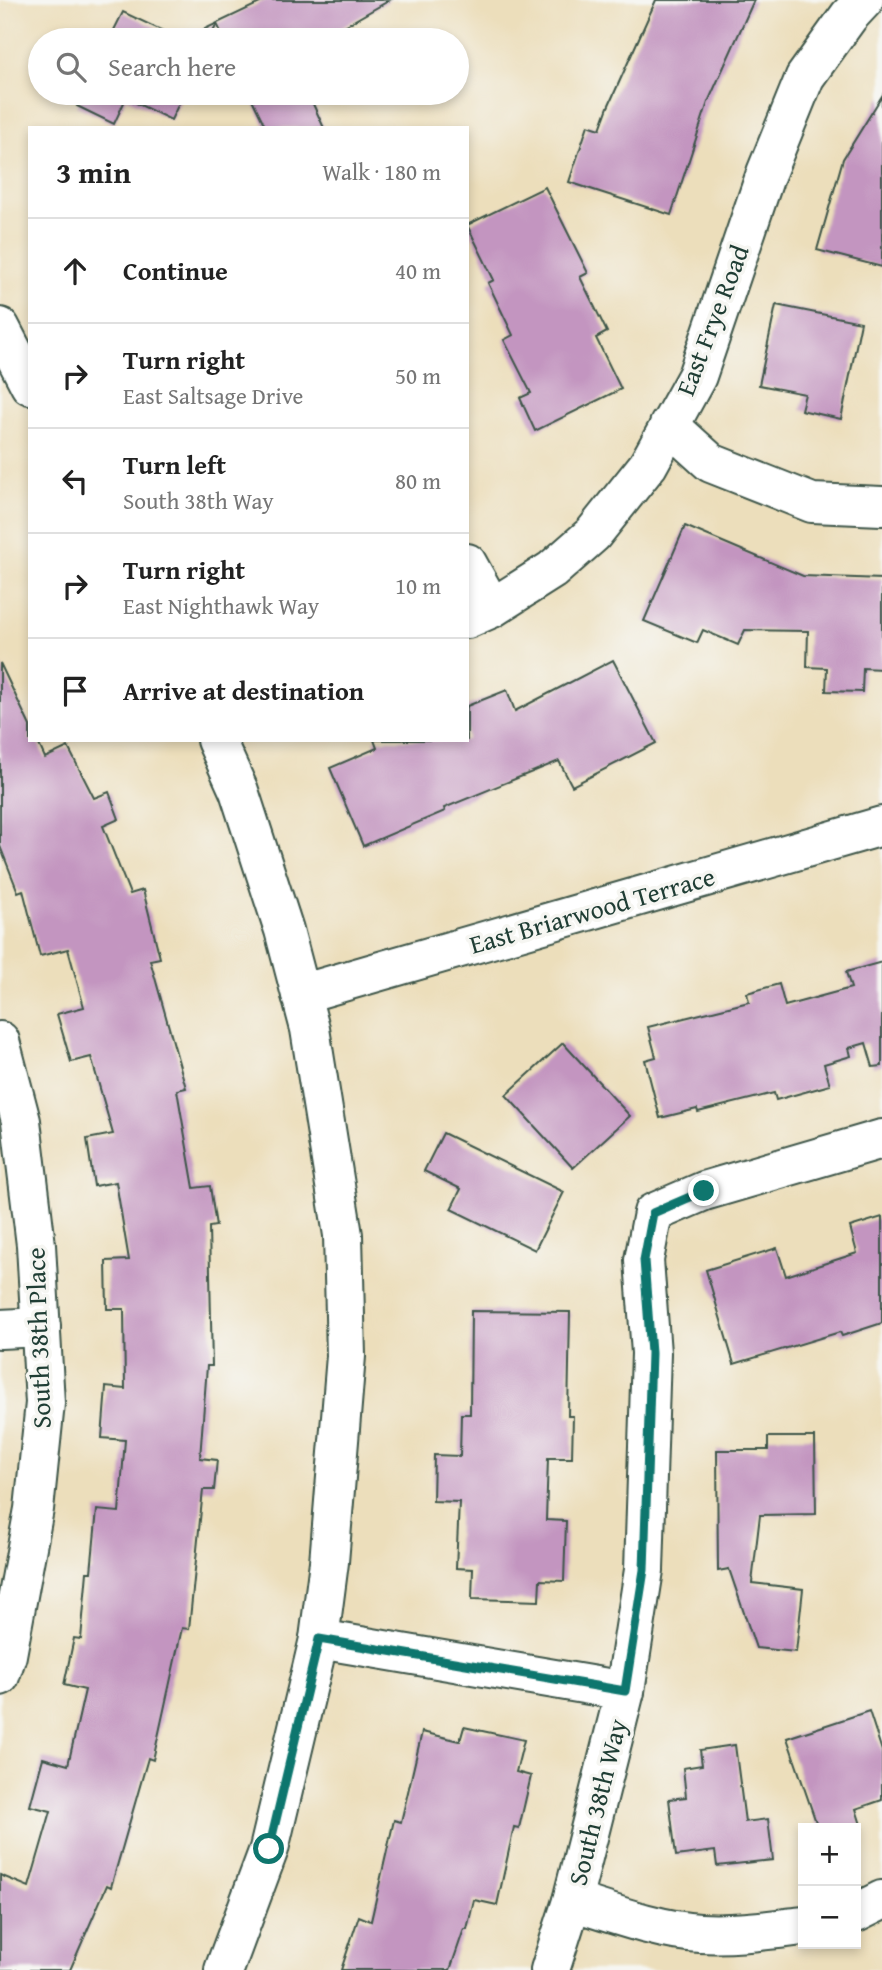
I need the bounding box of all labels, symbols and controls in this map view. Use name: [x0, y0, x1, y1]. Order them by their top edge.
search box: [28, 28, 469, 105]
text: Search here: [108, 47, 236, 86]
icon: search: [52, 48, 90, 86]
text: 3 min: [56, 150, 131, 194]
text: Walk · 180 m: [322, 155, 441, 188]
street label: East Frye Road: [665, 239, 759, 401]
text: Continue: [123, 251, 228, 290]
icon: ahead: [56, 252, 94, 290]
text: 40 m: [395, 254, 441, 287]
text: Turn right: [123, 340, 245, 379]
icon: right: [56, 357, 94, 395]
text: 50 m: [395, 359, 441, 392]
text: East Saltsage Drive: [123, 379, 303, 412]
text: Turn left: [123, 445, 226, 484]
icon: left: [56, 462, 94, 500]
text: 80 m: [395, 464, 441, 497]
text: South 38th Way: [123, 484, 274, 517]
text: Turn right: [123, 550, 245, 589]
icon: right: [56, 567, 94, 605]
text: 10 m: [395, 569, 441, 602]
text: East Nighthawk Way: [123, 589, 319, 622]
text: Arrive at destination: [123, 671, 364, 710]
icon: arrive: [56, 672, 94, 710]
street label: East Briarwood Terrace: [465, 856, 719, 964]
route end: [688, 1175, 719, 1206]
street label: South 38th Place: [15, 1247, 61, 1429]
street label: South 38th Way: [557, 1715, 637, 1889]
map controls: [798, 1823, 861, 1949]
button: +: [798, 1823, 861, 1886]
route start: [253, 1833, 284, 1864]
button: −: [798, 1886, 861, 1949]

